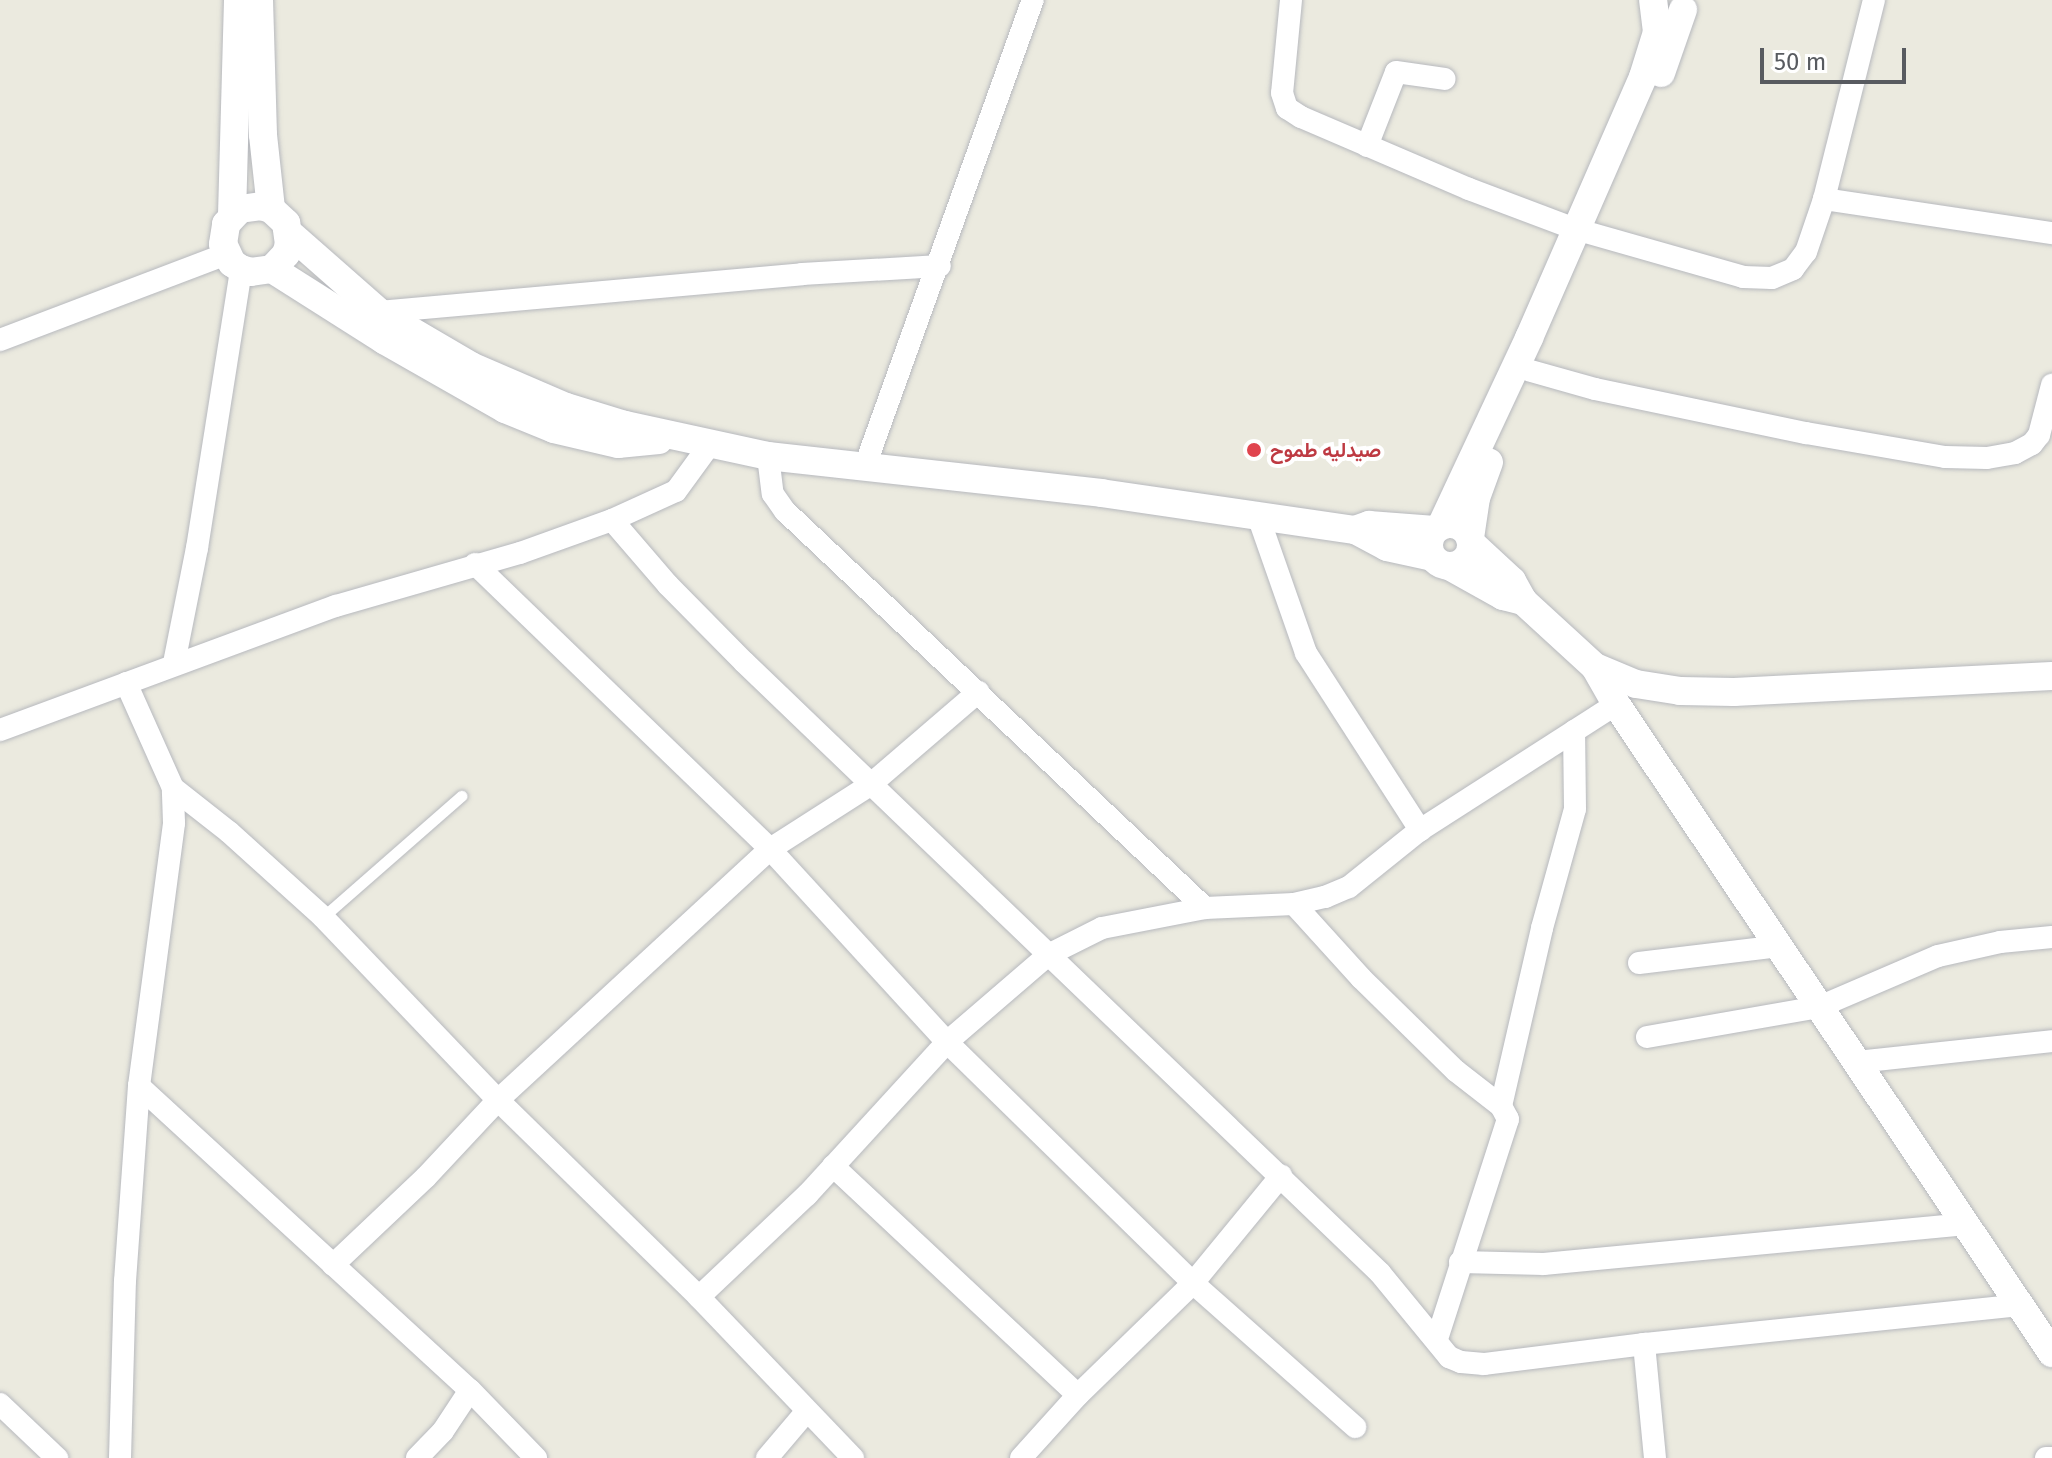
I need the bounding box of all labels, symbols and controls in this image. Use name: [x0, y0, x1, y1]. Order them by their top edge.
scale bar: [1764, 32, 1910, 82]
text: 50 m: [1774, 48, 1826, 76]
place label: صيدليه طموح: [1270, 438, 1381, 462]
marker: صيدليه طموح: [1245, 441, 1263, 459]

